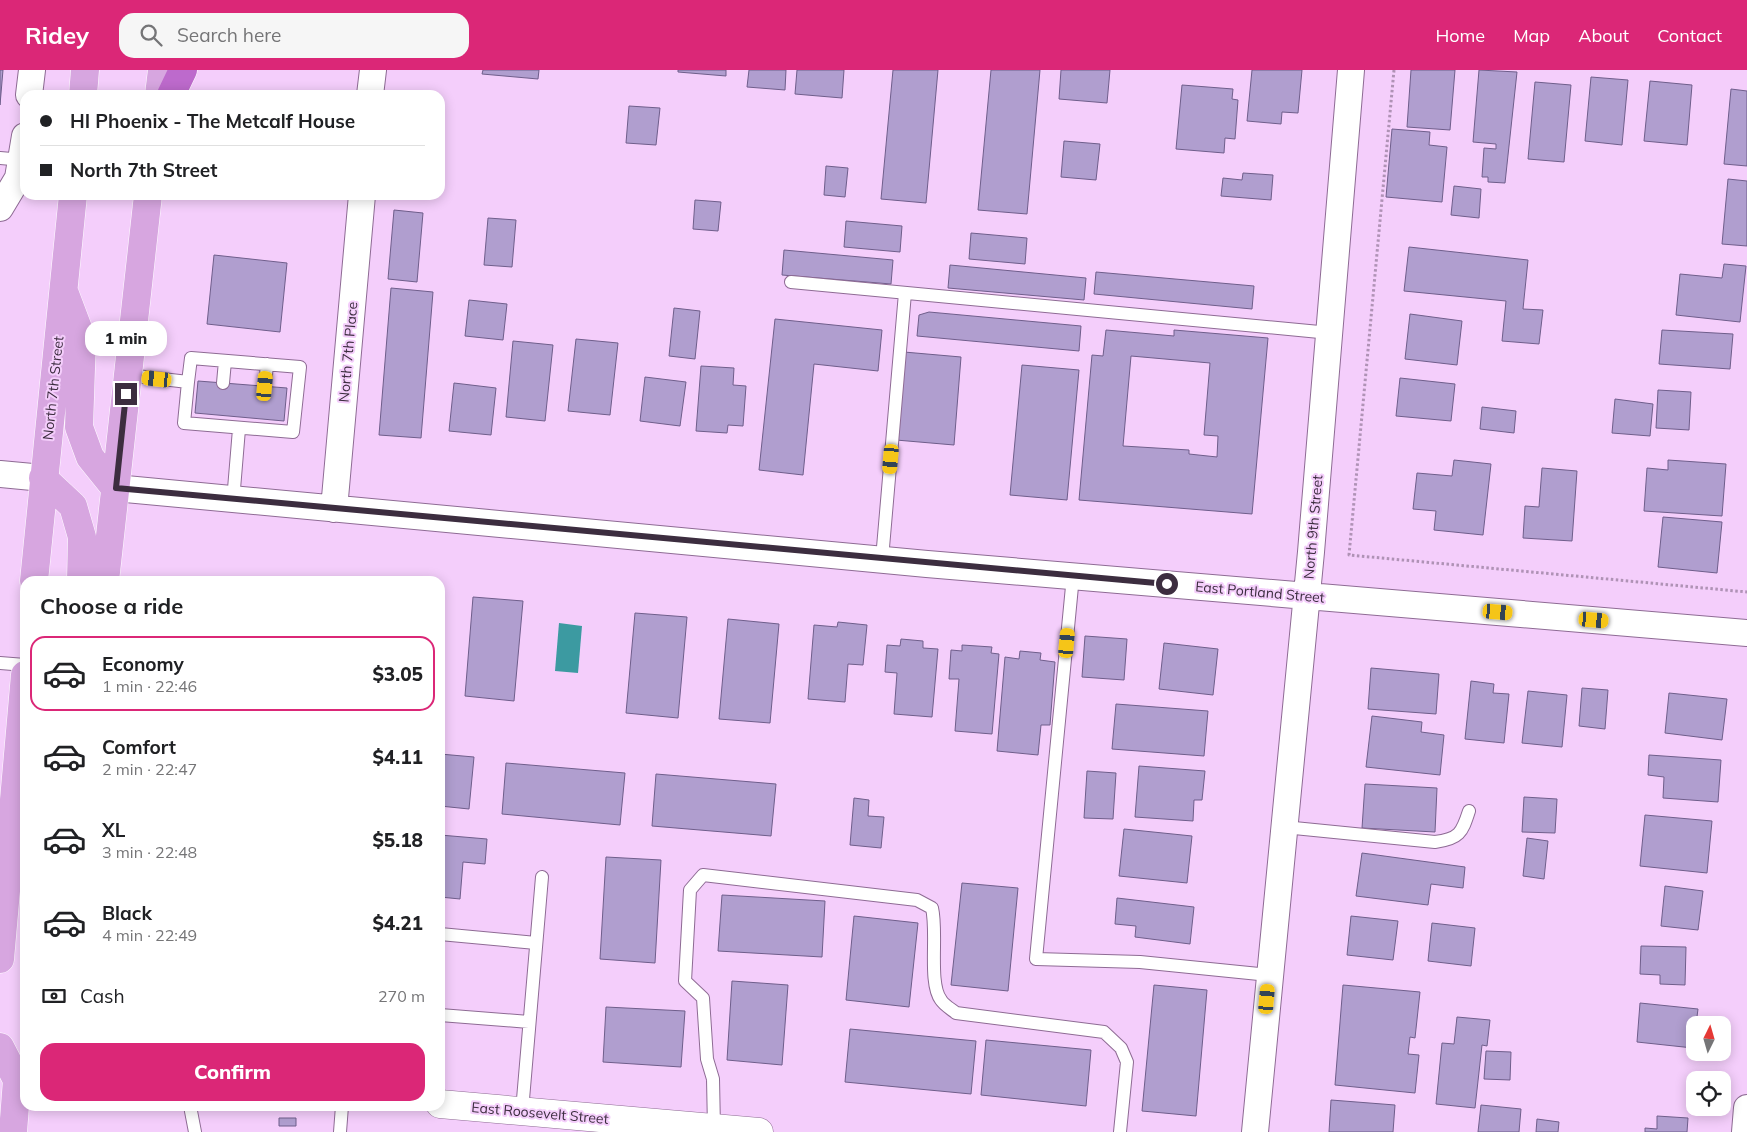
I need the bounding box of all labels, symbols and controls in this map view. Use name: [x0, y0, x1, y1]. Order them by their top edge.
search box: [119, 13, 469, 58]
text: Ridey: [25, 20, 89, 50]
icon: search: [137, 21, 165, 49]
text: Search here: [177, 23, 281, 47]
text: Home: [1435, 24, 1485, 47]
text: Map: [1513, 24, 1550, 47]
text: About: [1578, 24, 1629, 47]
text: Contact: [1657, 24, 1722, 47]
text: HI Phoenix - The Metcalf House: [70, 109, 355, 133]
text: North 7th Street: [70, 158, 217, 182]
street label: North 7th Place: [335, 301, 361, 403]
callout: 1 min: [85, 322, 167, 356]
text: 1 min: [105, 328, 147, 348]
street label: North 7th Street: [39, 335, 67, 441]
car: [141, 370, 172, 388]
car: [256, 370, 273, 402]
route end: [115, 383, 137, 405]
car: [882, 443, 899, 475]
street label: North 9th Street: [1299, 474, 1327, 580]
route start: [1156, 573, 1178, 595]
street label: East Portland Street: [1195, 577, 1326, 607]
text: Choose a ride: [40, 592, 183, 620]
car: [1482, 603, 1513, 621]
car: [1578, 611, 1609, 629]
car: [1058, 627, 1075, 659]
icon: car: [42, 651, 87, 696]
text: Economy: [102, 652, 184, 676]
text: $3.05: [372, 662, 423, 686]
text: 1 min · 22:46: [102, 676, 197, 696]
icon: car: [42, 734, 87, 779]
text: Comfort: [102, 735, 176, 759]
text: $4.11: [372, 745, 423, 769]
text: 2 min · 22:47: [102, 759, 197, 779]
icon: car: [42, 817, 87, 862]
text: XL: [102, 818, 125, 842]
text: $5.18: [372, 828, 423, 852]
text: 3 min · 22:48: [102, 842, 197, 862]
icon: car: [42, 900, 87, 945]
text: Black: [102, 901, 152, 925]
text: $4.21: [372, 911, 423, 935]
text: 4 min · 22:49: [102, 925, 197, 945]
icon: cash: [40, 982, 68, 1010]
car: [1258, 983, 1275, 1015]
text: Cash: [80, 984, 125, 1008]
text: 270 m: [378, 986, 425, 1006]
north arrow: [1686, 1016, 1731, 1061]
map controls: [1686, 1016, 1731, 1116]
button: Confirm: [40, 1043, 425, 1101]
button: locate: [1686, 1071, 1731, 1116]
street label: East Roosevelt Street: [471, 1098, 609, 1128]

